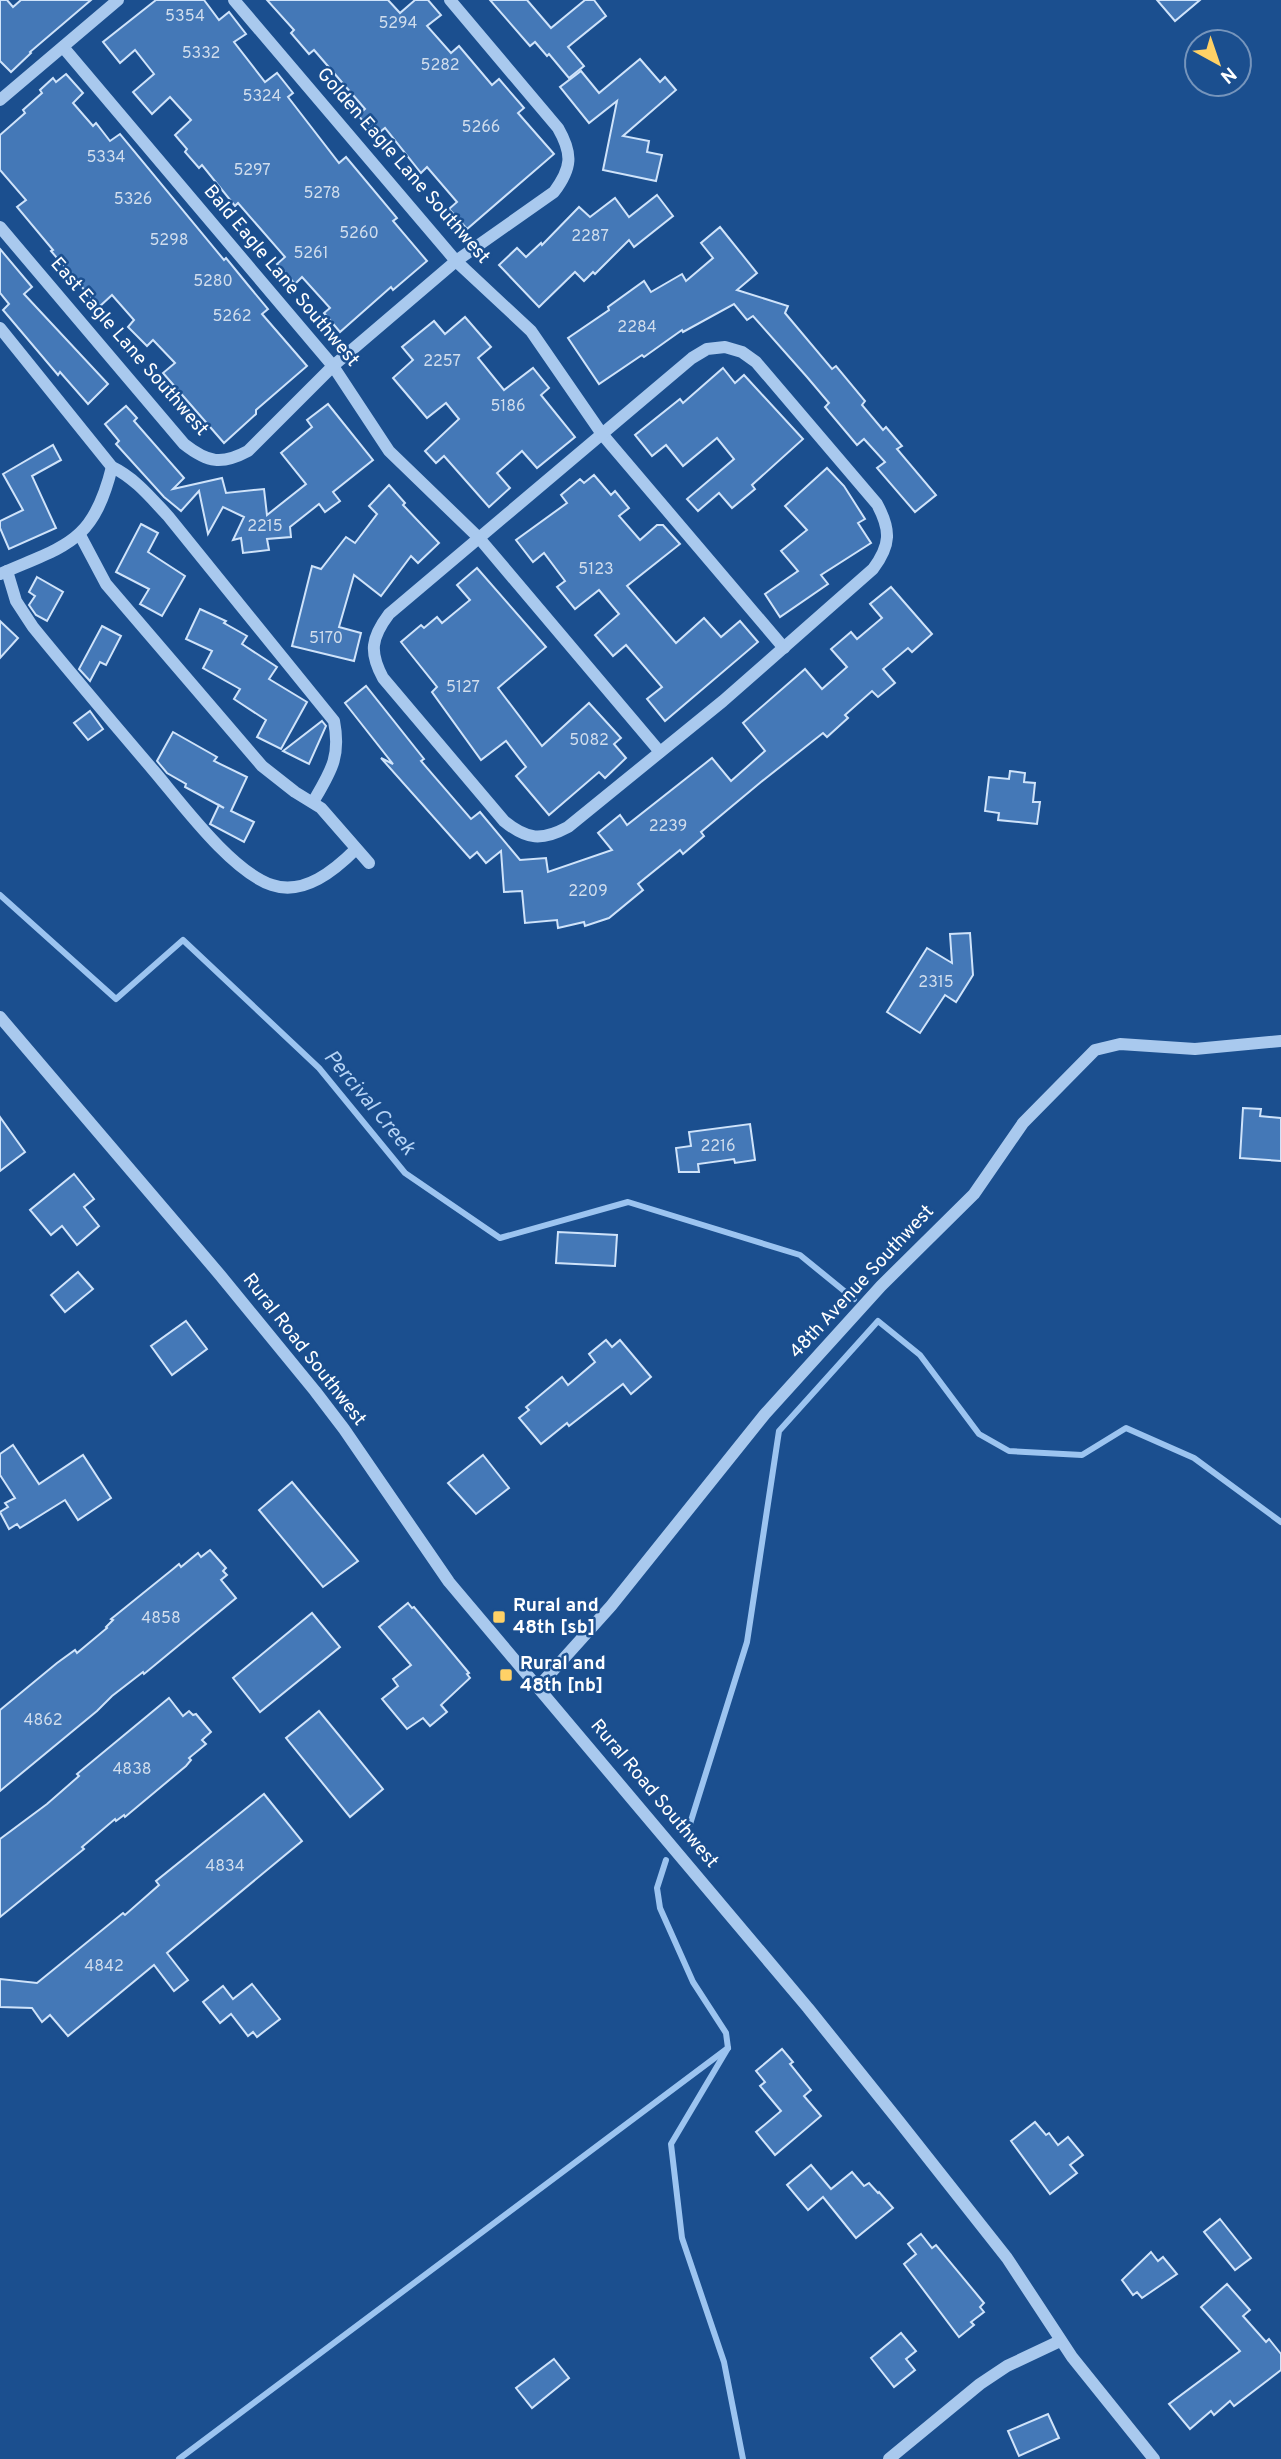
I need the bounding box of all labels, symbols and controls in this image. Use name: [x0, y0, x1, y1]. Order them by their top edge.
house number: 5354: [165, 7, 205, 27]
house number: 5294: [378, 14, 418, 34]
north arrow: [1183, 28, 1253, 98]
house number: 5332: [182, 44, 220, 64]
house number: 5282: [421, 56, 459, 76]
text: N: [1215, 61, 1241, 88]
street label: Golden Eagle Lane Southwest: [311, 63, 495, 269]
house number: 5324: [243, 87, 281, 107]
house number: 5266: [462, 118, 500, 138]
house number: 5334: [86, 148, 126, 168]
house number: 5297: [233, 161, 271, 181]
street label: Bald Eagle Lane Southwest: [198, 180, 364, 372]
house number: 5278: [303, 184, 341, 204]
house number: 5326: [114, 190, 152, 210]
house number: 5260: [339, 224, 379, 244]
house number: 2287: [571, 227, 609, 247]
house number: 5298: [150, 231, 188, 251]
house number: 5261: [293, 244, 329, 264]
street label: East Eagle Lane Southwest: [45, 253, 213, 441]
house number: 5280: [193, 272, 233, 292]
house number: 5262: [213, 307, 252, 327]
house number: 2284: [617, 318, 657, 338]
house number: 2257: [423, 352, 461, 372]
house number: 5186: [490, 397, 526, 417]
house number: 2215: [247, 517, 283, 537]
house number: 5123: [578, 560, 614, 580]
house number: 5170: [309, 629, 343, 649]
house number: 5127: [446, 678, 480, 698]
house number: 5082: [569, 731, 609, 751]
house number: 2239: [649, 817, 687, 837]
house number: 2209: [568, 882, 608, 902]
house number: 2315: [918, 973, 954, 993]
water label: Percival Creek: [317, 1045, 421, 1162]
house number: 2216: [700, 1137, 736, 1157]
street label: 48th Avenue Southwest: [785, 1200, 939, 1364]
street label: Rural Road Southwest: [237, 1269, 371, 1431]
place label: Rural and 48th [sb]: [513, 1594, 599, 1640]
house number: 4858: [141, 1609, 181, 1629]
marker: Rural and 48th [sb]: [491, 1609, 507, 1625]
place label: Rural and 48th [nb]: [520, 1652, 606, 1698]
marker: Rural and 48th [nb]: [498, 1667, 514, 1683]
house number: 4862: [23, 1711, 63, 1731]
street label: Rural Road Southwest: [585, 1715, 723, 1873]
house number: 4838: [112, 1760, 152, 1780]
house number: 4834: [205, 1857, 245, 1877]
house number: 4842: [84, 1957, 124, 1977]

